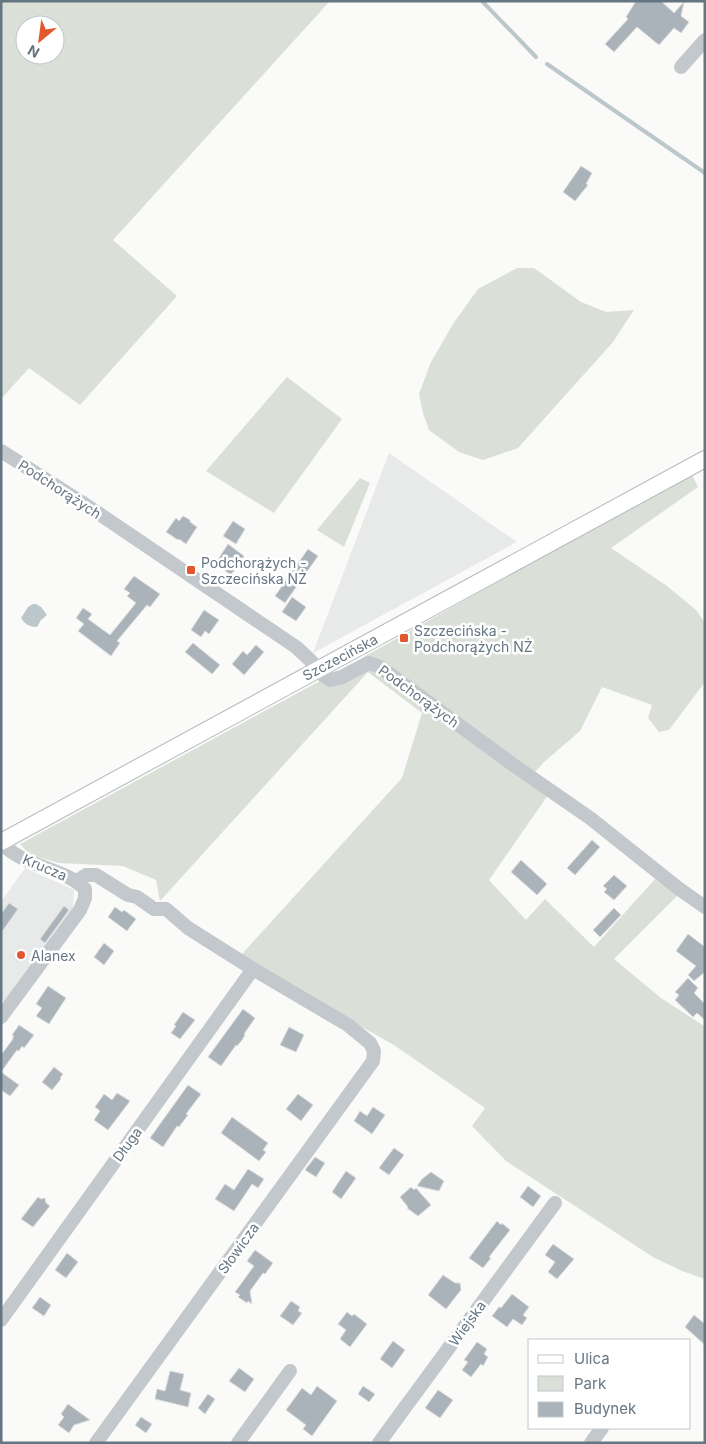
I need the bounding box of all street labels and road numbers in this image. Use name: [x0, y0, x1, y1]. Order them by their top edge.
street label: Podchorążych: [15, 456, 105, 522]
street label: Szczecińska: [300, 630, 380, 684]
street label: Podchorążych: [375, 661, 463, 731]
street label: Krucza: [20, 850, 70, 884]
street label: Długa: [109, 1124, 145, 1164]
street label: Słowicza: [214, 1219, 262, 1277]
street label: Wiejska: [445, 1297, 489, 1349]

